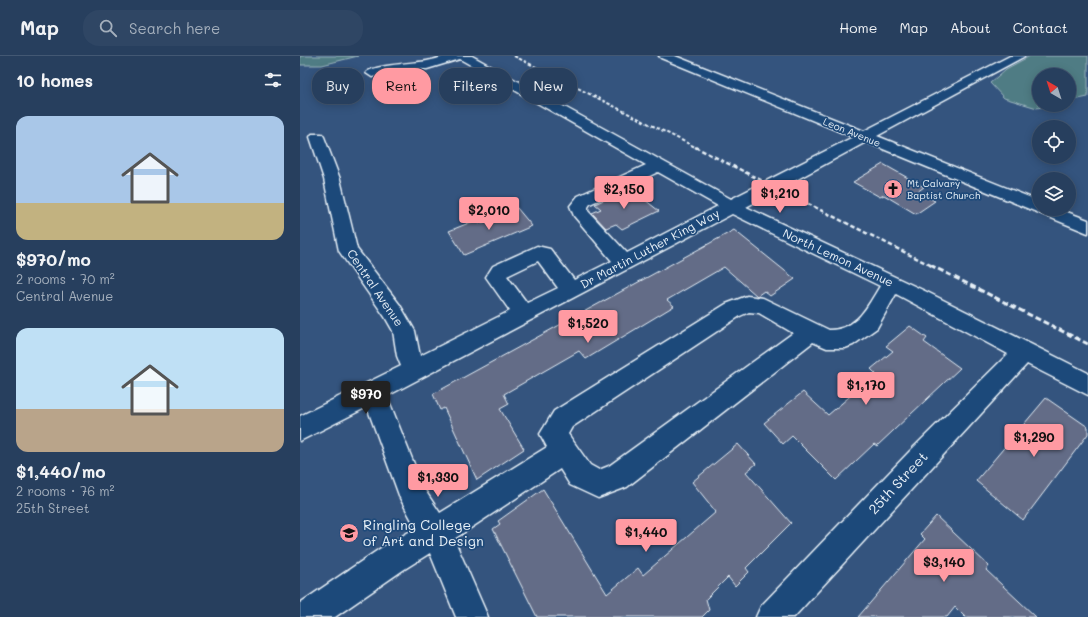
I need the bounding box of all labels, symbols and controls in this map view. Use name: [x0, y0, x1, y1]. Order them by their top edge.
search box: [83, 10, 363, 46]
text: Map: [20, 15, 59, 40]
icon: search: [97, 17, 119, 39]
text: Search here: [129, 18, 220, 38]
text: Home: [839, 18, 877, 37]
text: Map: [899, 18, 928, 37]
text: About: [950, 18, 991, 37]
text: Contact: [1013, 18, 1068, 37]
chip: Buy: [312, 68, 364, 104]
chip: Rent: [372, 68, 431, 104]
chip: Filters: [439, 68, 512, 104]
chip: New: [520, 68, 577, 104]
north arrow: [1032, 68, 1076, 112]
map controls: [1032, 68, 1076, 216]
text: 10 homes: [16, 69, 93, 91]
icon: filters: [262, 69, 284, 91]
street label: Leon Avenue: [821, 114, 883, 150]
button: locate: [1032, 120, 1076, 164]
icon: home: [114, 142, 186, 214]
button: layers: [1032, 172, 1076, 216]
pin: $2,150: [591, 176, 657, 210]
place label: Mt Calvary Baptist Church: [907, 176, 981, 202]
church icon: Mt Calvary Baptist Church: [882, 178, 904, 200]
text: $2,150: [603, 180, 645, 197]
pin: $1,210: [747, 180, 813, 214]
text: $1,210: [760, 184, 800, 201]
pin: $2,010: [456, 197, 522, 231]
text: $2,010: [468, 201, 510, 218]
street label: Dr Martin Luther King Way: [577, 205, 722, 292]
street label: North Lemon Avenue: [781, 224, 896, 290]
street label: Central Avenue: [344, 246, 408, 329]
text: $970/mo: [16, 248, 91, 270]
text: 2 rooms · 70 m²: [16, 270, 115, 287]
text: Central Avenue: [16, 287, 113, 304]
pin: $1,520: [555, 310, 621, 344]
text: $1,520: [567, 314, 609, 331]
icon: home: [114, 354, 186, 426]
pin: $1,170: [833, 372, 899, 406]
text: $1,170: [846, 376, 886, 393]
pin: $970: [342, 381, 390, 415]
text: $970: [350, 385, 382, 402]
pin: $1,290: [1001, 424, 1067, 458]
text: $1,290: [1013, 428, 1055, 445]
street label: 25th Street: [864, 447, 932, 518]
text: $1,440/mo: [16, 460, 106, 482]
pin: $1,330: [405, 464, 471, 498]
text: $1,330: [417, 468, 459, 485]
text: 2 rooms · 76 m²: [16, 482, 115, 499]
text: 25th Street: [16, 499, 89, 516]
place label: Ringling College of Art and Design: [363, 515, 484, 550]
pin: $1,440: [613, 519, 679, 553]
school or university icon: Ringling College of Art and Design: [338, 522, 360, 544]
text: $1,440: [625, 523, 667, 540]
pin: $3,140: [911, 549, 977, 583]
text: $3,140: [923, 553, 965, 570]

